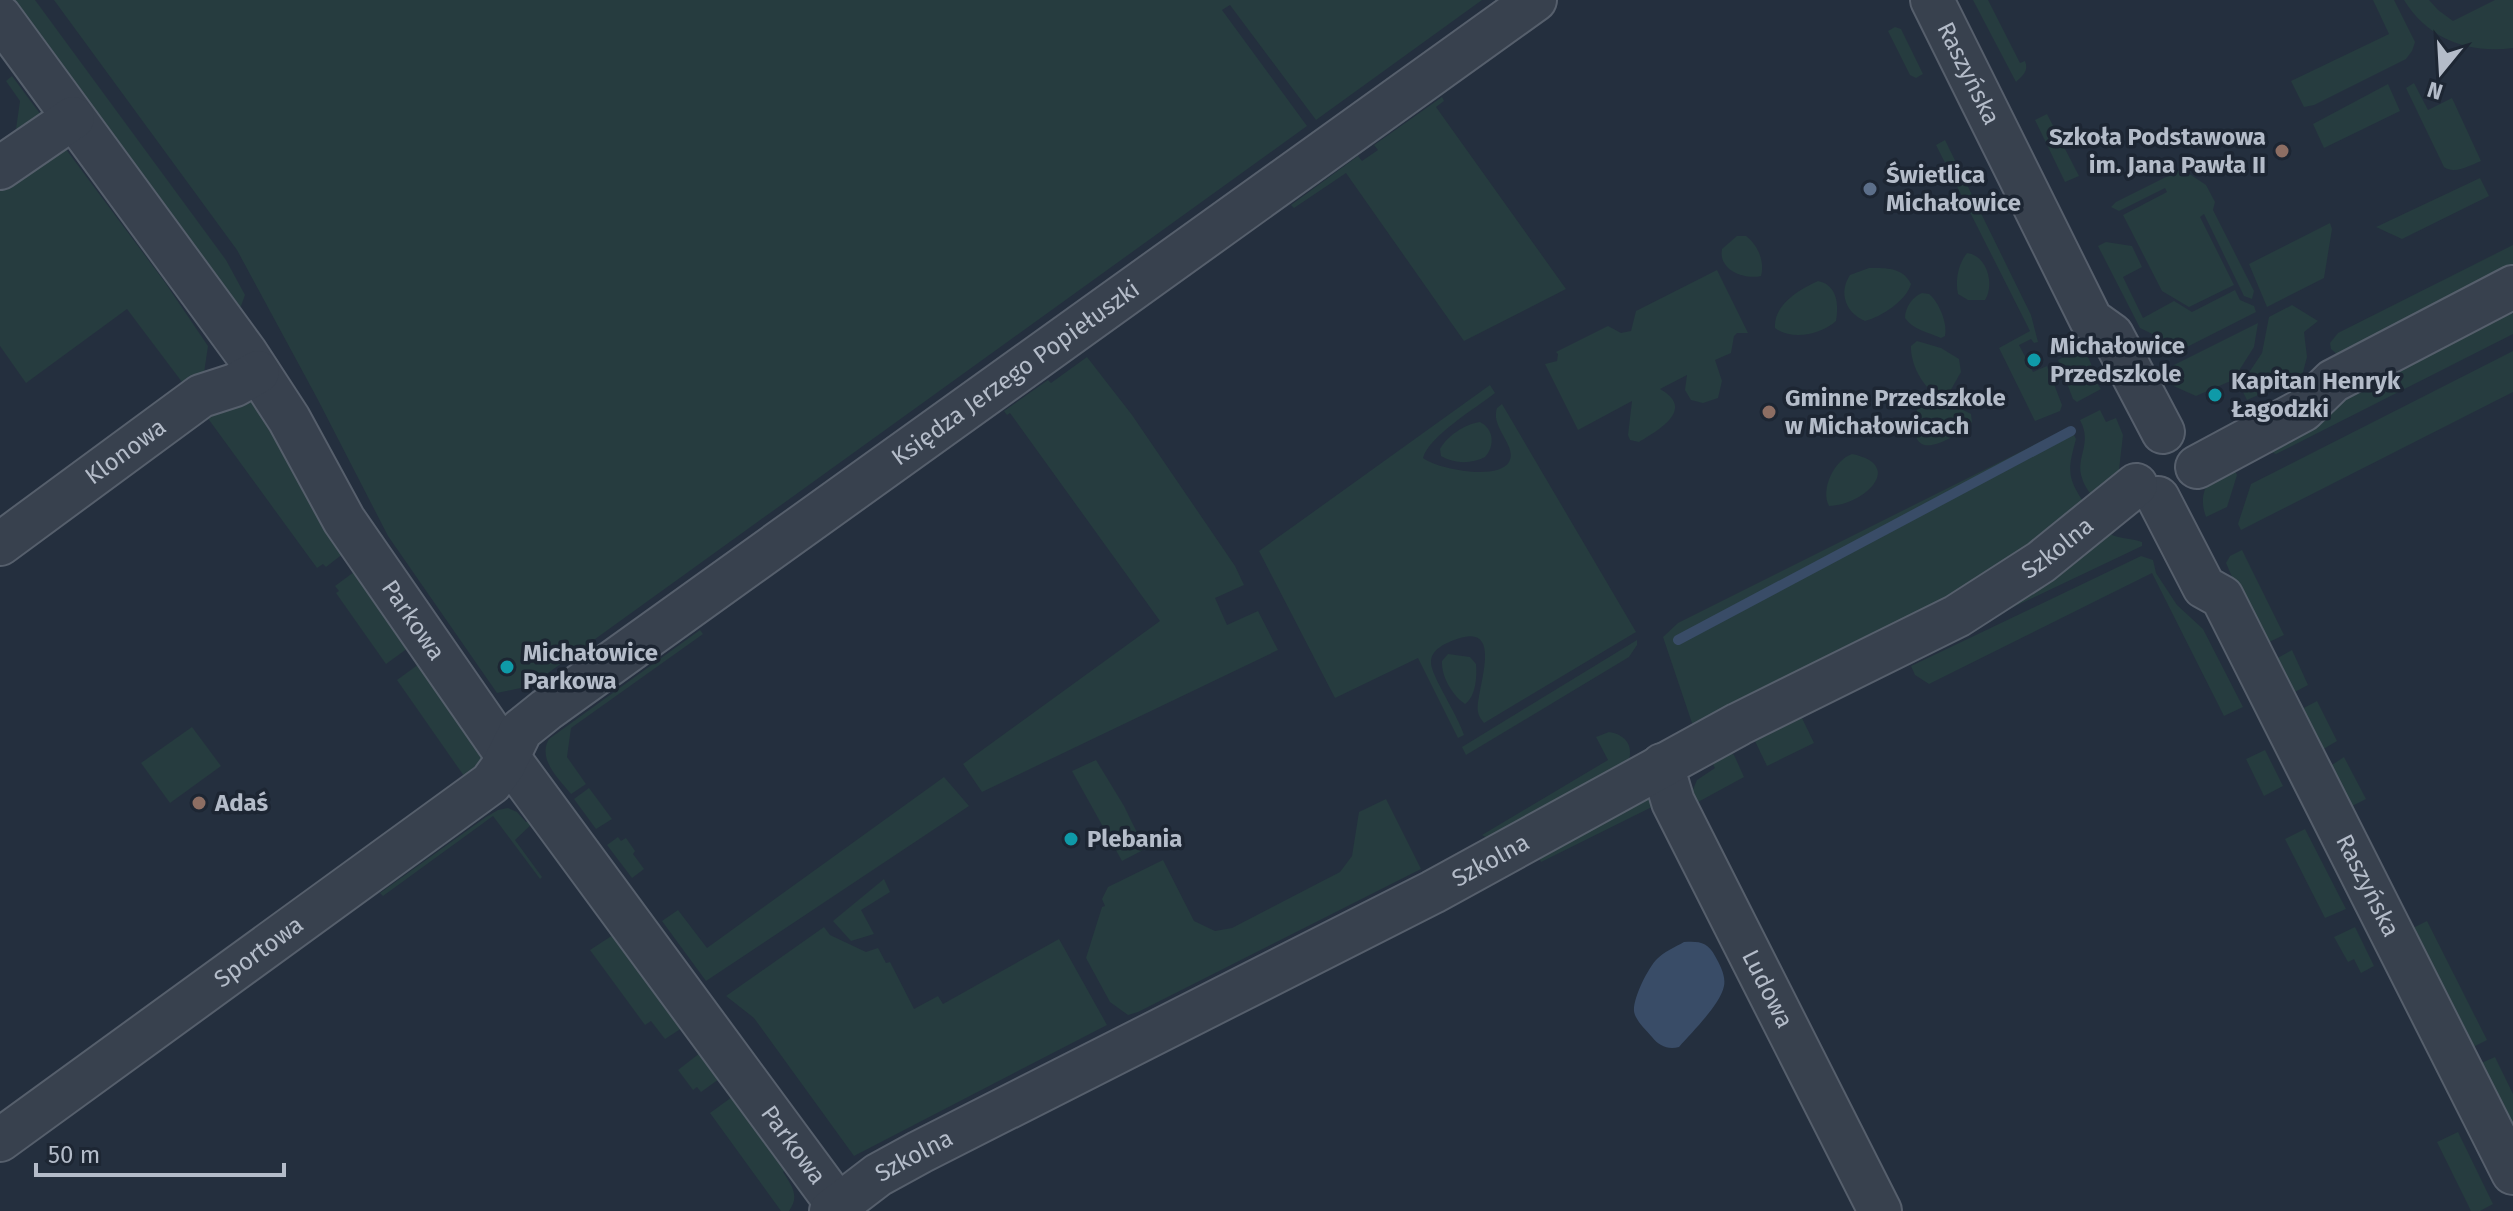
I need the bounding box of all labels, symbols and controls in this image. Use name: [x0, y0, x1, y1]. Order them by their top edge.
street label: Raszyńska: [1931, 18, 2006, 129]
north arrow: [2401, 32, 2481, 112]
text: N: [2424, 75, 2446, 106]
place label: Szkoła Podstawowa im. Jana Pawła II: [2049, 123, 2266, 179]
marker: Szkoła Podstawowa im. Jana Pawła II: [2273, 142, 2291, 160]
place label: Świetlica Michałowice: [1886, 161, 2021, 217]
marker: Świetlica Michałowice: [1861, 180, 1879, 198]
street label: Księdza Jerzego Popiełuszki: [886, 275, 1145, 471]
place label: Michałowice Przedszkole: [2050, 332, 2185, 388]
marker: Michałowice Przedszkole: [2025, 351, 2043, 369]
place label: Kapitan Henryk Łagodzki: [2231, 367, 2401, 423]
place label: Gminne Przedszkole w Michałowicach: [1785, 384, 2006, 440]
marker: Kapitan Henryk Łagodzki: [2206, 386, 2224, 404]
marker: Gminne Przedszkole w Michałowicach: [1760, 403, 1778, 421]
street label: Klonowa: [80, 413, 171, 490]
street label: Szkolna: [2016, 511, 2099, 585]
street label: Parkowa: [376, 575, 451, 666]
place label: Michałowice Parkowa: [523, 639, 658, 695]
marker: Michałowice Parkowa: [498, 658, 516, 676]
place label: Adaś: [214, 789, 268, 817]
marker: Adaś: [190, 794, 208, 812]
place label: Plebania: [1087, 825, 1182, 853]
street label: Szkolna: [1447, 828, 1534, 893]
marker: Plebania: [1062, 830, 1080, 848]
street label: Raszyńska: [2330, 830, 2405, 941]
street label: Sportowa: [209, 910, 309, 993]
street label: Ludowa: [1736, 945, 1799, 1033]
street label: Parkowa: [755, 1100, 832, 1190]
street label: Szkolna: [870, 1124, 957, 1188]
scale bar: [36, 1127, 284, 1177]
text: 50 m: [48, 1141, 100, 1169]

